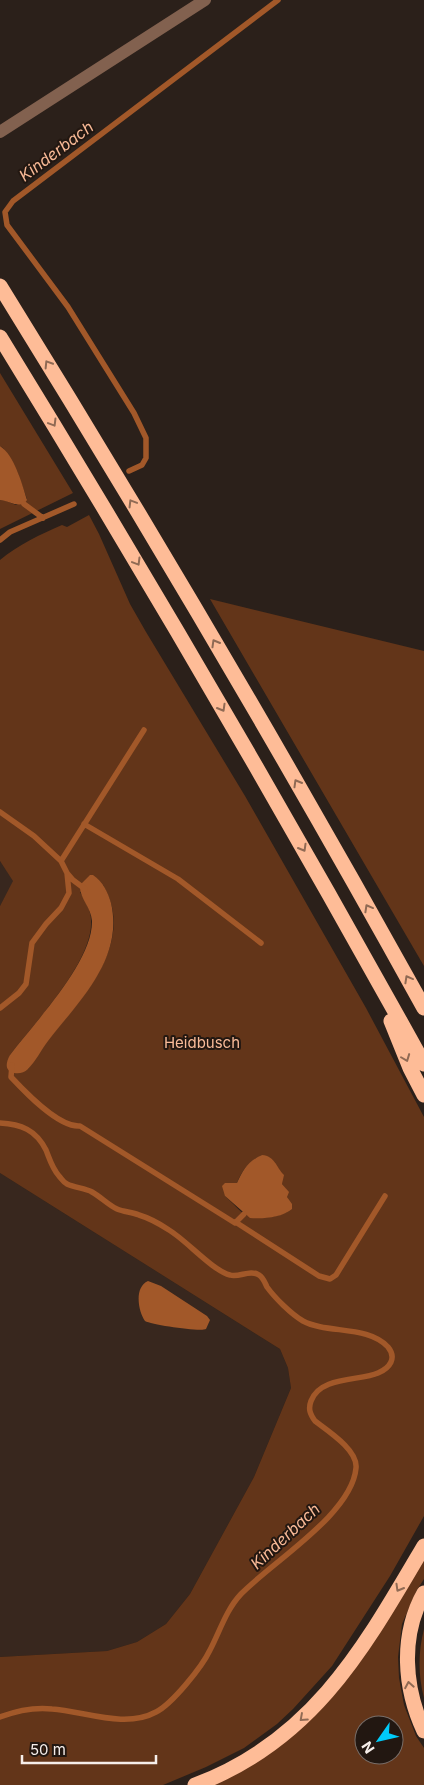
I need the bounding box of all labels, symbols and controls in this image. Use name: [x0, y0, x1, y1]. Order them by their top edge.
water label: Kinderbach: [15, 117, 97, 185]
one-way arrow: [45, 360, 55, 369]
one-way arrow: [46, 418, 56, 427]
one-way arrow: [129, 499, 139, 508]
one-way arrow: [130, 557, 140, 566]
one-way arrow: [212, 639, 222, 648]
one-way arrow: [215, 702, 225, 711]
one-way arrow: [293, 779, 303, 788]
one-way arrow: [297, 843, 307, 852]
one-way arrow: [364, 904, 374, 913]
one-way arrow: [404, 976, 414, 985]
park label: Heidbusch: [164, 1033, 240, 1052]
one-way arrow: [400, 1053, 410, 1062]
water label: Kinderbach: [246, 1499, 324, 1573]
one-way arrow: [396, 1582, 406, 1591]
one-way arrow: [405, 1681, 415, 1689]
one-way arrow: [300, 1712, 309, 1721]
north arrow: [354, 1715, 404, 1765]
scale bar: [22, 1732, 156, 1764]
text: N: [358, 1738, 378, 1757]
text: 50 m: [30, 1740, 66, 1759]

